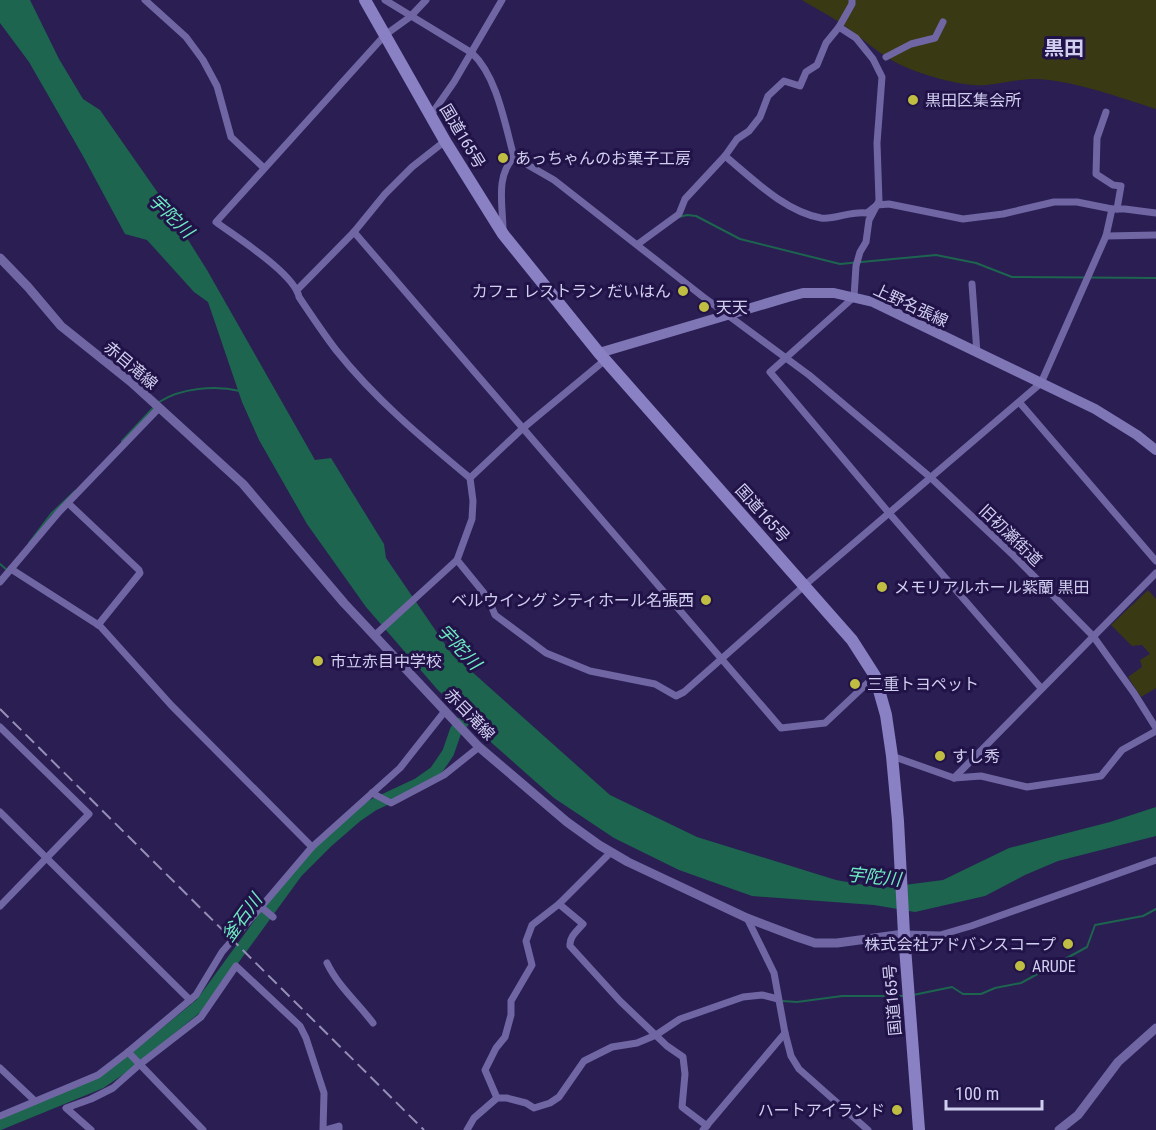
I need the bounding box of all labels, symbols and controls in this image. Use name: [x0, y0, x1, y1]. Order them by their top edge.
district label: 黒田: [1044, 36, 1084, 60]
place label: 黒田区集会所: [925, 91, 1021, 110]
marker: 黒田区集会所: [906, 93, 920, 107]
street label: 国道165号: [436, 101, 489, 172]
place label: あっちゃんのお菓子工房: [515, 149, 691, 168]
marker: あっちゃんのお菓子工房: [496, 151, 510, 165]
water label: 宇陀川: [145, 189, 200, 243]
street label: 上野名張線: [871, 280, 951, 331]
place label: カフェ レストラン だいはん: [472, 282, 671, 301]
marker: カフェ レストラン だいはん: [676, 284, 690, 298]
place label: 天天: [716, 298, 748, 317]
marker: 天天: [697, 300, 711, 314]
street label: 赤目滝線: [100, 338, 161, 393]
street label: 国道165号: [732, 480, 794, 546]
street label: 旧初瀬街道: [975, 501, 1046, 570]
place label: メモリアルホール紫蘭 黒田: [894, 578, 1090, 597]
marker: メモリアルホール紫蘭 黒田: [875, 580, 889, 594]
place label: ベルウイング シティホール名張西: [451, 591, 694, 610]
marker: ベルウイング シティホール名張西: [699, 593, 713, 607]
water label: 宇陀川: [433, 620, 487, 675]
place label: 市立赤目中学校: [330, 652, 442, 671]
marker: 市立赤目中学校: [311, 654, 325, 668]
place label: 三重トヨペット: [867, 675, 979, 694]
marker: 三重トヨペット: [848, 677, 862, 691]
street label: 赤目滝線: [441, 685, 499, 744]
place label: すし秀: [952, 747, 1000, 766]
marker: すし秀: [933, 749, 947, 763]
water label: 宇陀川: [846, 863, 904, 890]
water label: 釜石川: [217, 888, 267, 946]
place label: 株式会社アドバンスコープ: [864, 935, 1056, 954]
marker: 株式会社アドバンスコープ: [1061, 937, 1075, 951]
place label: ARUDE: [1032, 957, 1076, 976]
marker: ARUDE: [1013, 959, 1027, 973]
street label: 国道165号: [880, 963, 905, 1036]
scale bar: [946, 1073, 1042, 1111]
text: 100 m: [955, 1083, 999, 1104]
place label: ハートアイランド: [758, 1101, 885, 1120]
marker: ハートアイランド: [890, 1103, 904, 1117]

